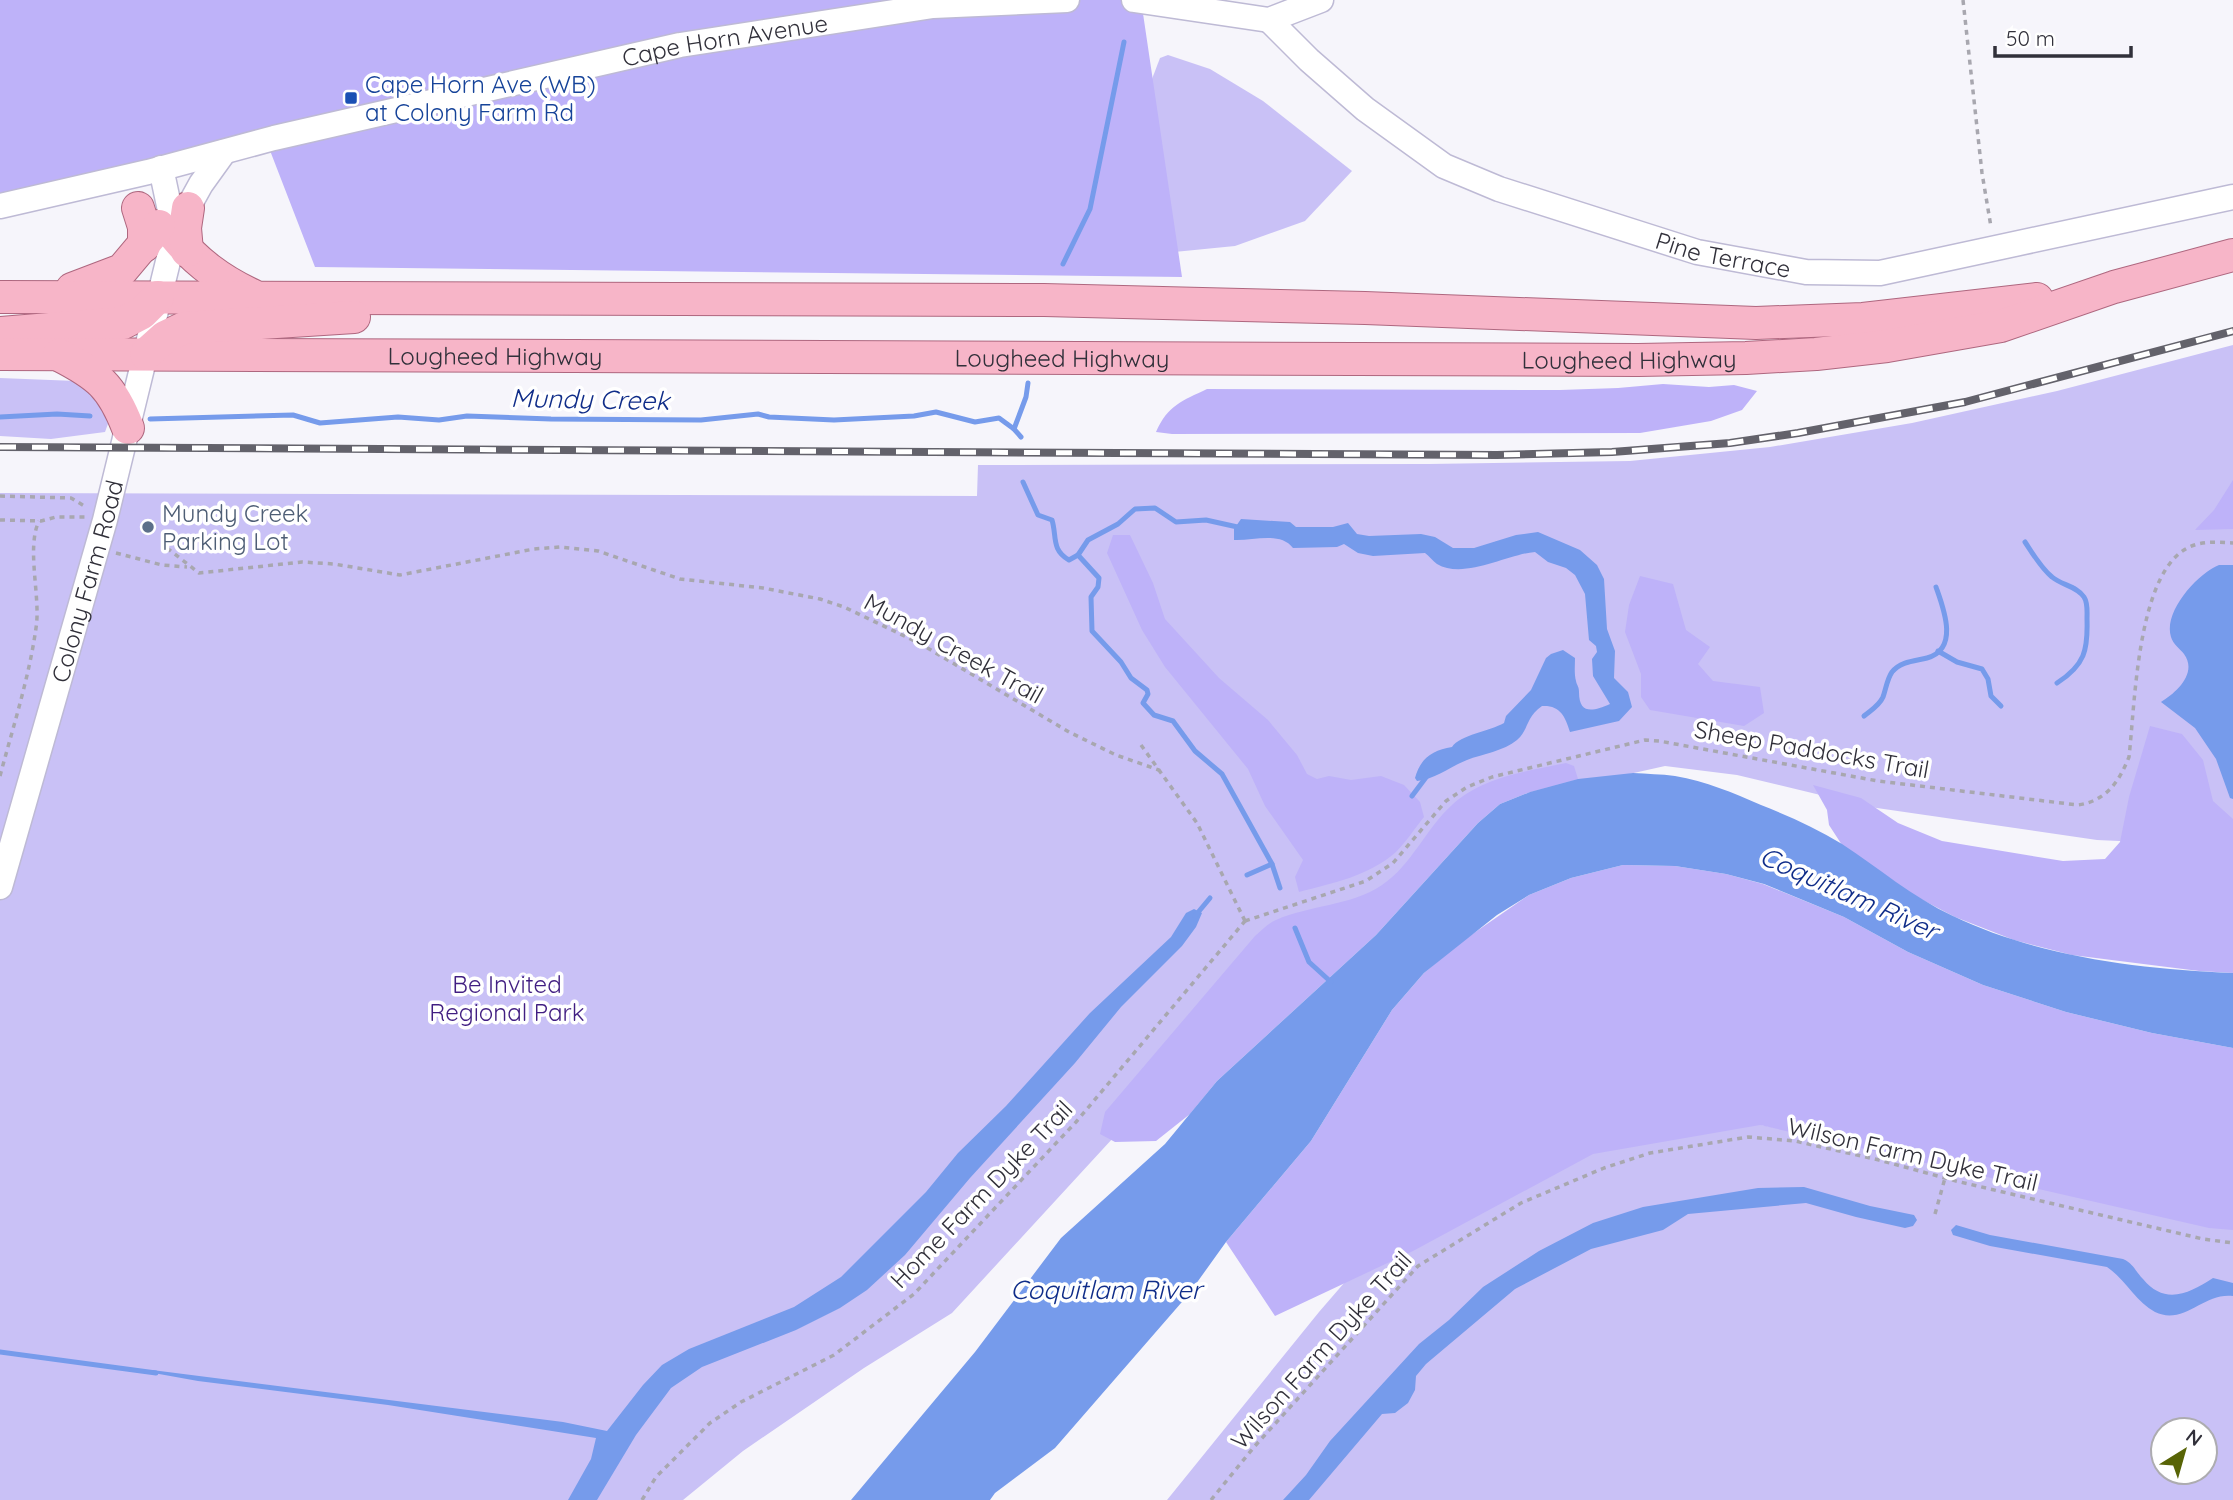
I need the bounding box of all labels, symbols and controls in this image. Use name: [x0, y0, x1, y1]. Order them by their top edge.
street label: Cape Horn Avenue: [619, 7, 830, 73]
scale bar: [1995, 14, 2132, 58]
text: 50 m: [2006, 25, 2055, 51]
place label: Cape Horn Ave (WB) at Colony Farm Rd: [365, 69, 596, 127]
marker: Cape Horn Ave (WB) at Colony Farm Rd: [343, 90, 359, 106]
street label: Pine Terrace: [1652, 225, 1793, 284]
street label: Lougheed Highway: [387, 340, 603, 371]
street label: Lougheed Highway: [954, 342, 1170, 373]
street label: Lougheed Highway: [1521, 343, 1737, 375]
water label: Mundy Creek: [510, 381, 672, 417]
street label: Colony Farm Road: [44, 477, 129, 686]
place label: Mundy Creek Parking Lot: [162, 498, 308, 556]
marker: Mundy Creek Parking Lot: [140, 519, 156, 535]
street label: Mundy Creek Trail: [859, 586, 1049, 710]
street label: Sheep Paddocks Trail: [1692, 714, 1932, 784]
water label: Coquitlam River: [1755, 839, 1946, 948]
park label: Be Invited Regional Park: [429, 969, 585, 1027]
street label: Home Farm Dyke Trail: [884, 1094, 1078, 1294]
street label: Wilson Farm Dyke Trail: [1785, 1111, 2041, 1197]
street label: Wilson Farm Dyke Trail: [1224, 1245, 1418, 1455]
water label: Coquitlam River: [1010, 1273, 1205, 1306]
north arrow: [2149, 1416, 2219, 1486]
text: N: [2181, 1424, 2207, 1451]

